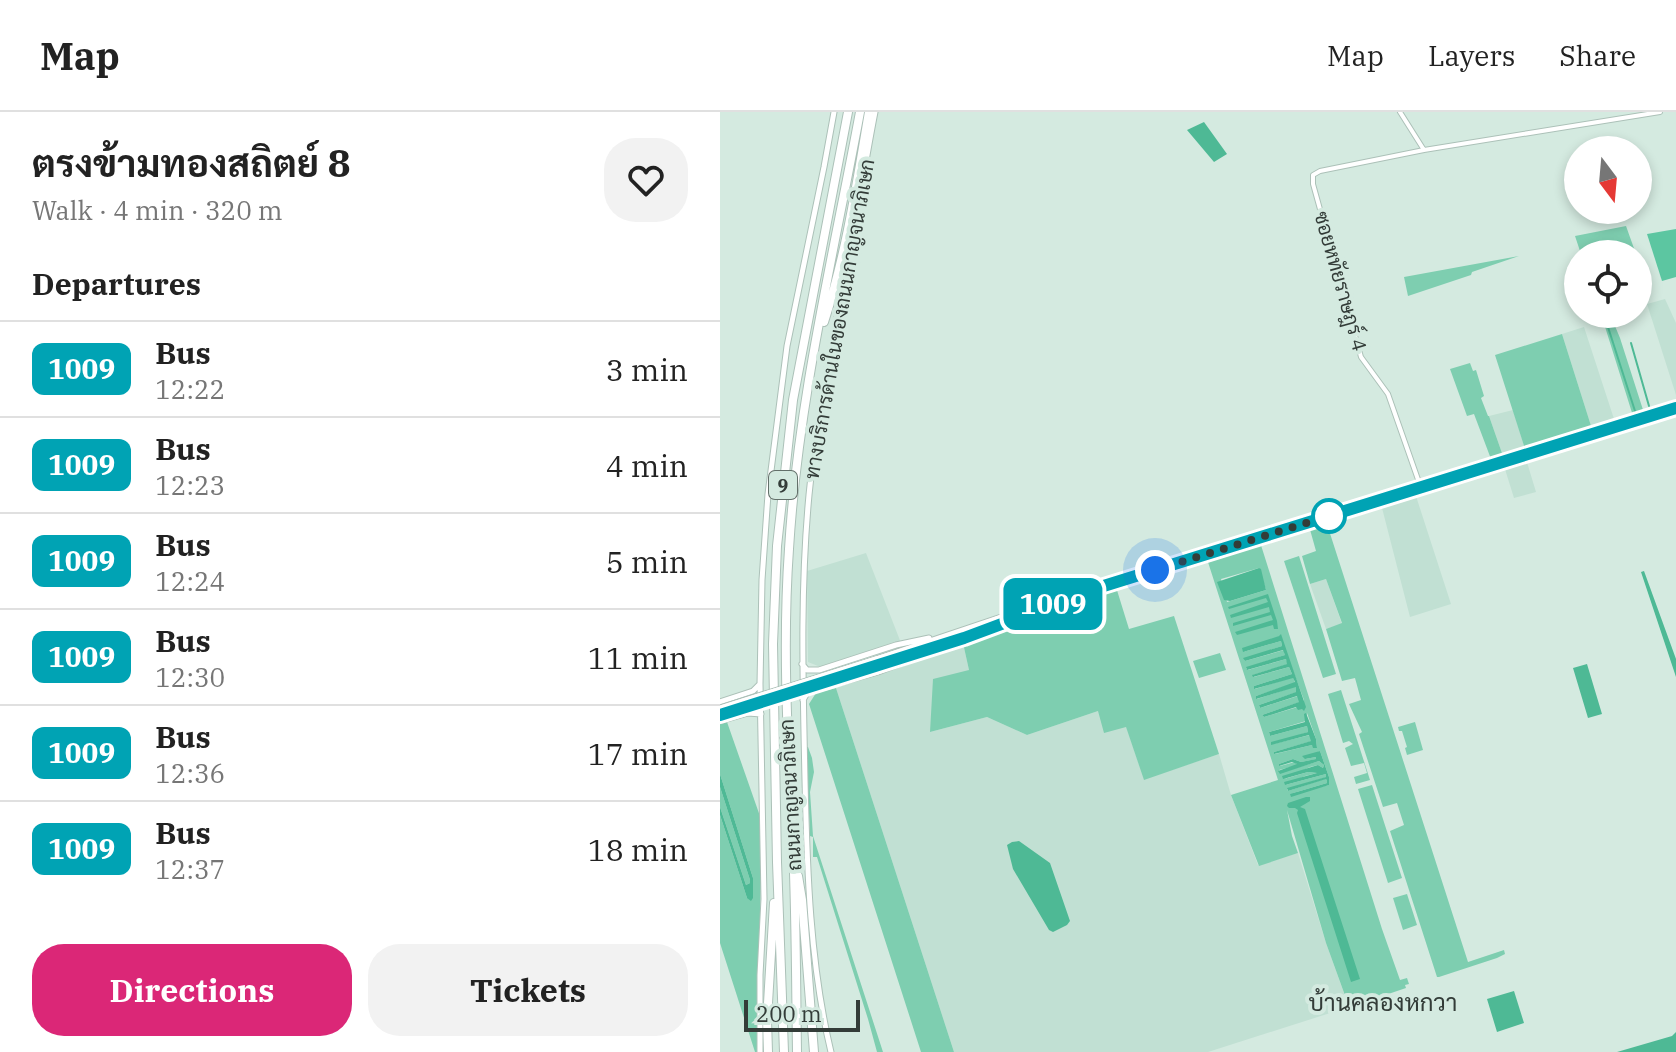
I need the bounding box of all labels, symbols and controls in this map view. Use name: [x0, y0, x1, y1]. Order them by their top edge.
text: Map: [40, 31, 120, 80]
text: Map: [1327, 37, 1384, 74]
text: Layers: [1428, 37, 1515, 74]
text: Share: [1559, 37, 1636, 74]
north arrow: [1564, 136, 1652, 224]
map controls: [1564, 136, 1652, 328]
text: ตรงข้ามทองสถิตย์ 8: [32, 138, 351, 187]
button: heart: [604, 138, 688, 222]
street label: ทางบริการด้านในของถนนกาญจนาภิเษก: [798, 157, 880, 481]
text: Walk · 4 min · 320 m: [32, 193, 283, 227]
street label: ซอยหทัยราษฎร์ 4: [1307, 208, 1374, 354]
button: locate: [1564, 240, 1652, 328]
text: Departures: [32, 264, 201, 303]
text: Bus: [155, 333, 211, 372]
text: 1009: [48, 350, 115, 387]
text: 3 min: [606, 350, 688, 389]
text: 12:22: [155, 372, 225, 406]
text: Bus: [155, 429, 211, 468]
text: 1009: [48, 446, 115, 483]
text: 4 min: [606, 446, 688, 485]
text: 12:23: [155, 468, 225, 502]
road number: 9: [769, 471, 797, 499]
unlabelled marker: [1312, 499, 1346, 533]
text: Bus: [155, 525, 211, 564]
text: 1009: [48, 542, 115, 579]
text: 5 min: [606, 542, 688, 581]
your location: [1135, 550, 1175, 590]
text: 12:24: [155, 564, 225, 598]
line badge: 1009: [997, 578, 1109, 630]
text: 1009: [1019, 585, 1087, 622]
text: Bus: [155, 621, 211, 660]
text: 1009: [48, 638, 115, 675]
text: 11 min: [588, 638, 688, 677]
text: 12:30: [155, 660, 225, 694]
text: Bus: [155, 717, 211, 756]
street label: ถนนกาญจนาภิเษก: [773, 718, 807, 872]
text: 1009: [48, 734, 115, 771]
text: 17 min: [588, 734, 688, 773]
text: 12:36: [155, 756, 225, 790]
text: Bus: [155, 813, 211, 852]
text: 1009: [48, 830, 115, 867]
text: 18 min: [588, 830, 688, 869]
text: 12:37: [155, 852, 225, 886]
button: Directions: [32, 944, 352, 1036]
button: Tickets: [368, 944, 688, 1036]
district label: บ้านคลองหกวา: [1309, 986, 1457, 1018]
scale bar: [744, 996, 860, 1032]
text: 200 m: [756, 999, 822, 1028]

